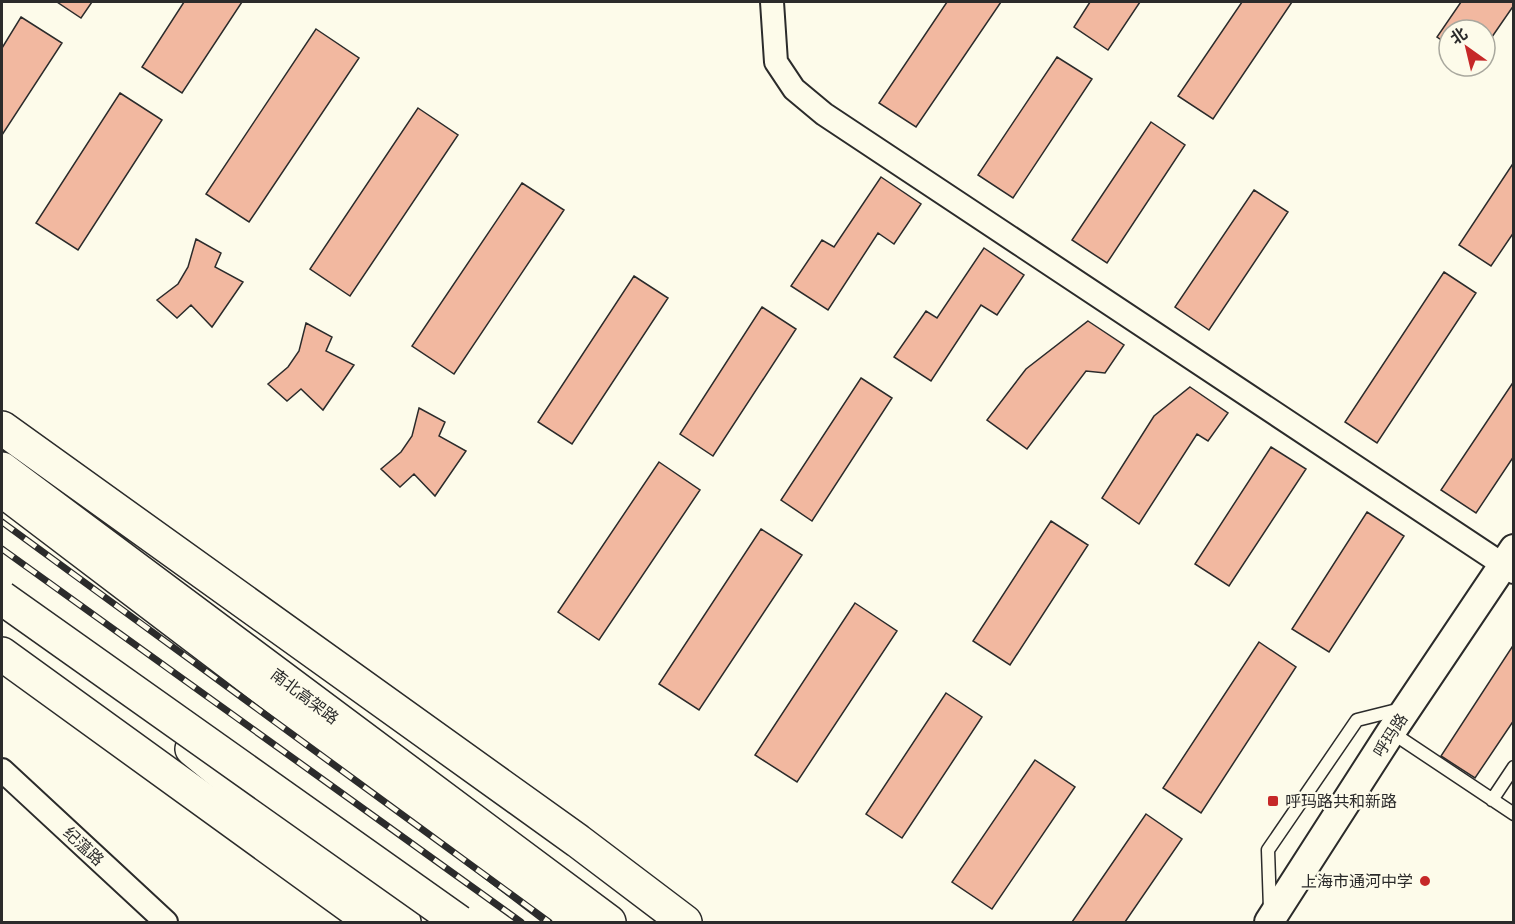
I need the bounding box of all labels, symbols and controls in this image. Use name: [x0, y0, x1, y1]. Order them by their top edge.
north arrow: [1437, 18, 1497, 78]
text: 北: [1446, 23, 1471, 48]
street label: 南北高架路: [267, 664, 343, 728]
street label: 呼玛路: [1369, 709, 1411, 761]
place label: 呼玛路共和新路: [1285, 791, 1397, 811]
marker: 呼玛路共和新路: [1266, 794, 1280, 808]
street label: 纪蕰路: [60, 822, 108, 870]
place label: 上海市通河中学: [1301, 871, 1413, 891]
marker: 上海市通河中学: [1418, 874, 1432, 888]

